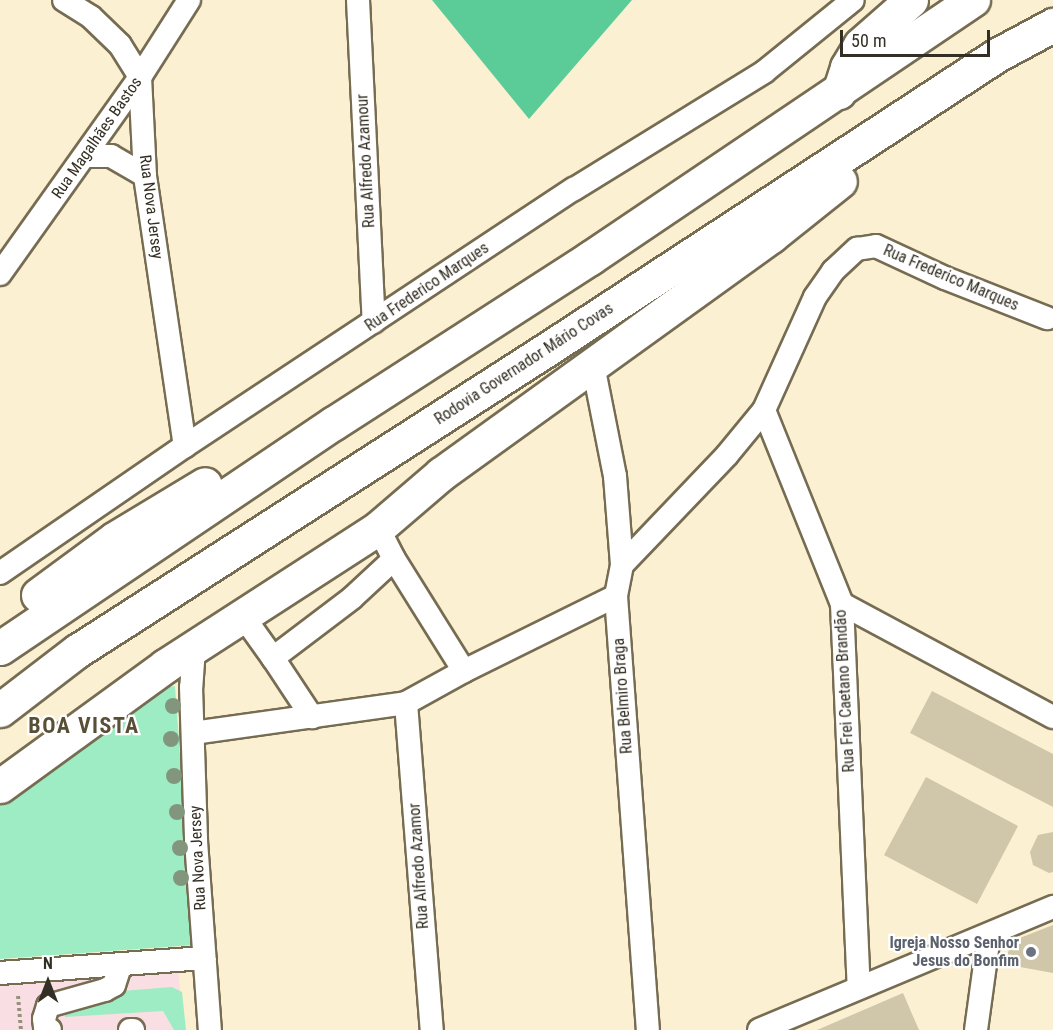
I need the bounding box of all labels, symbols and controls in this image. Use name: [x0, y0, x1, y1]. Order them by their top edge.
scale bar: [843, 18, 993, 56]
text: 50 m: [851, 30, 886, 51]
street label: Rua Magalhães Bastos: [48, 74, 146, 202]
street label: Rua Alfredo Azamour: [353, 94, 379, 228]
street label: Rua Nova Jersey: [135, 154, 167, 260]
street label: Rua Frederico Marques: [361, 238, 493, 336]
street label: Rua Frederico Marques: [880, 241, 1022, 315]
street label: Rodovia Governador Mário Covas: [431, 299, 617, 429]
street label: Rua Frei Caetano Brandão: [831, 609, 859, 773]
street label: Rua Belmiro Braga: [609, 637, 637, 755]
district label: BOA VISTA: [28, 713, 140, 739]
street label: Rua Alfredo Azamor: [405, 802, 433, 930]
street label: Rua Nova Jersey: [186, 805, 210, 911]
place label: Igreja Nosso Senhor Jesus do Bonfim: [889, 933, 1019, 971]
marker: Igreja Nosso Senhor Jesus do Bonfim: [1024, 945, 1038, 959]
north arrow: [18, 952, 78, 1012]
text: N: [43, 954, 53, 973]

